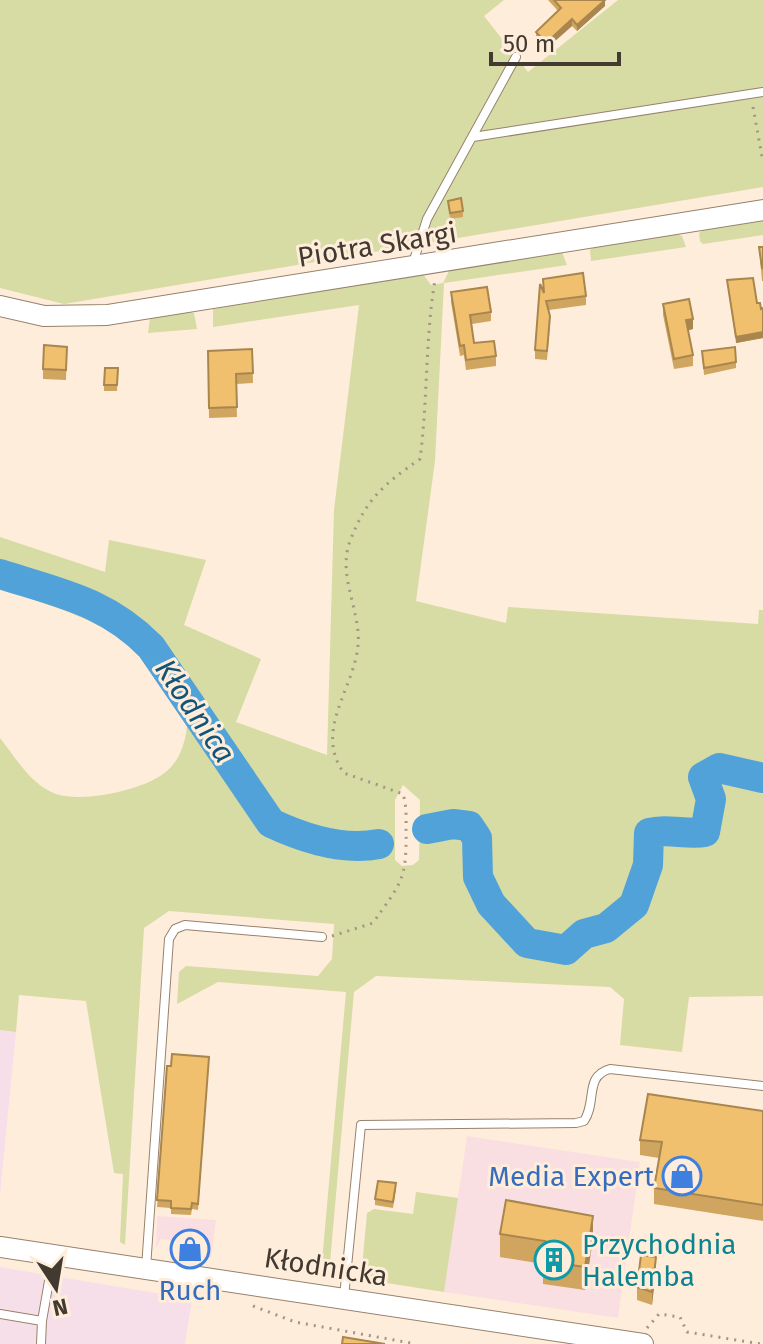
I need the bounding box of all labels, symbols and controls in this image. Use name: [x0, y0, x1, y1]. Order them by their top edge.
scale bar: [491, 16, 619, 66]
text: 50 m: [503, 30, 555, 58]
street label: Piotra Skargi: [295, 216, 459, 274]
water label: Kłodnica: [147, 652, 243, 770]
shop icon: Media Expert: [661, 1155, 703, 1197]
place label: Media Expert: [488, 1160, 655, 1193]
shop icon: Ruch: [169, 1228, 211, 1270]
place label: Przychodnia Halemba: [582, 1228, 737, 1293]
building icon: Przychodnia Halemba: [533, 1239, 575, 1281]
street label: Kłodnicka: [262, 1241, 390, 1293]
north arrow: [16, 1248, 96, 1328]
place label: Ruch: [158, 1274, 222, 1307]
text: N: [50, 1292, 70, 1322]

